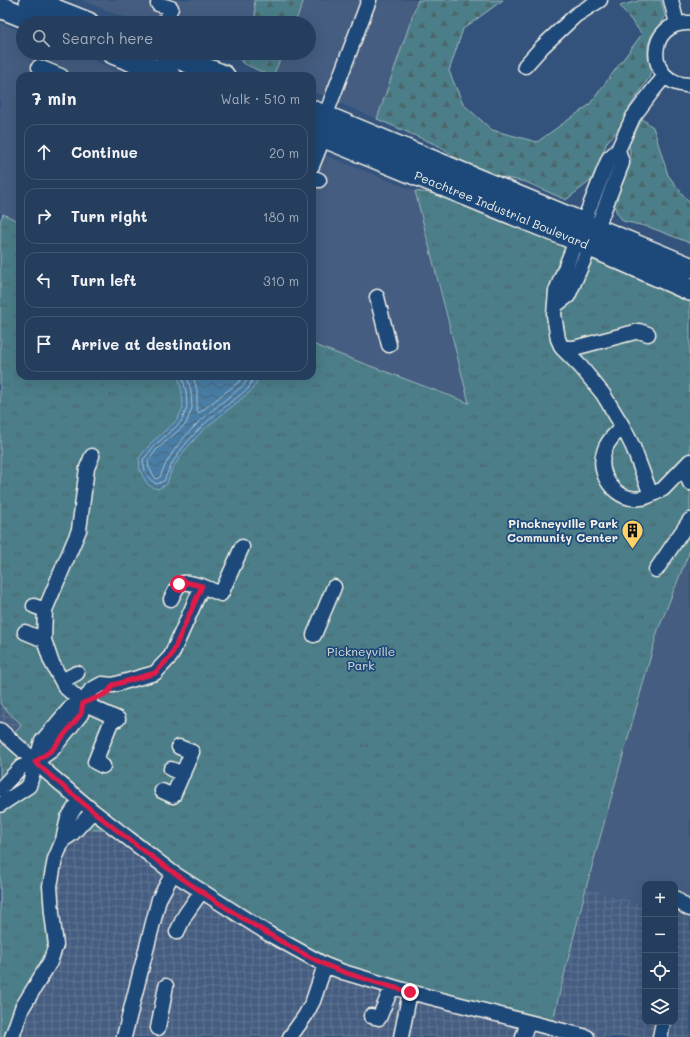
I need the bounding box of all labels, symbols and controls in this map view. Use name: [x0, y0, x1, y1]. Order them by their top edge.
search box: [16, 16, 316, 60]
icon: search: [30, 27, 52, 49]
text: Search here: [62, 28, 153, 48]
text: 7 min: [32, 87, 77, 109]
text: Walk · 510 m: [220, 90, 300, 107]
icon: ahead: [33, 141, 55, 163]
text: Continue: [71, 142, 138, 162]
text: 20 m: [269, 144, 299, 161]
street label: Peachtree Industrial Boulevard: [412, 167, 592, 252]
icon: right: [33, 205, 55, 227]
text: Turn right: [71, 206, 148, 226]
text: 180 m: [263, 208, 299, 225]
icon: left: [33, 269, 55, 291]
text: Turn left: [71, 270, 136, 290]
text: 310 m: [263, 272, 299, 289]
icon: arrive: [33, 333, 55, 355]
text: Arrive at destination: [71, 334, 231, 354]
place label: Pinckneyville Park Community Center: [507, 515, 618, 545]
building icon: Pinckneyville Park Community Center: [620, 517, 646, 550]
route start: [170, 575, 188, 593]
park label: Pickneyville Park: [327, 643, 395, 673]
map controls: [642, 881, 678, 1025]
button: +: [642, 881, 678, 917]
button: −: [642, 917, 678, 953]
button: locate: [642, 953, 678, 989]
route end: [401, 983, 419, 1001]
button: layers: [642, 989, 678, 1025]

